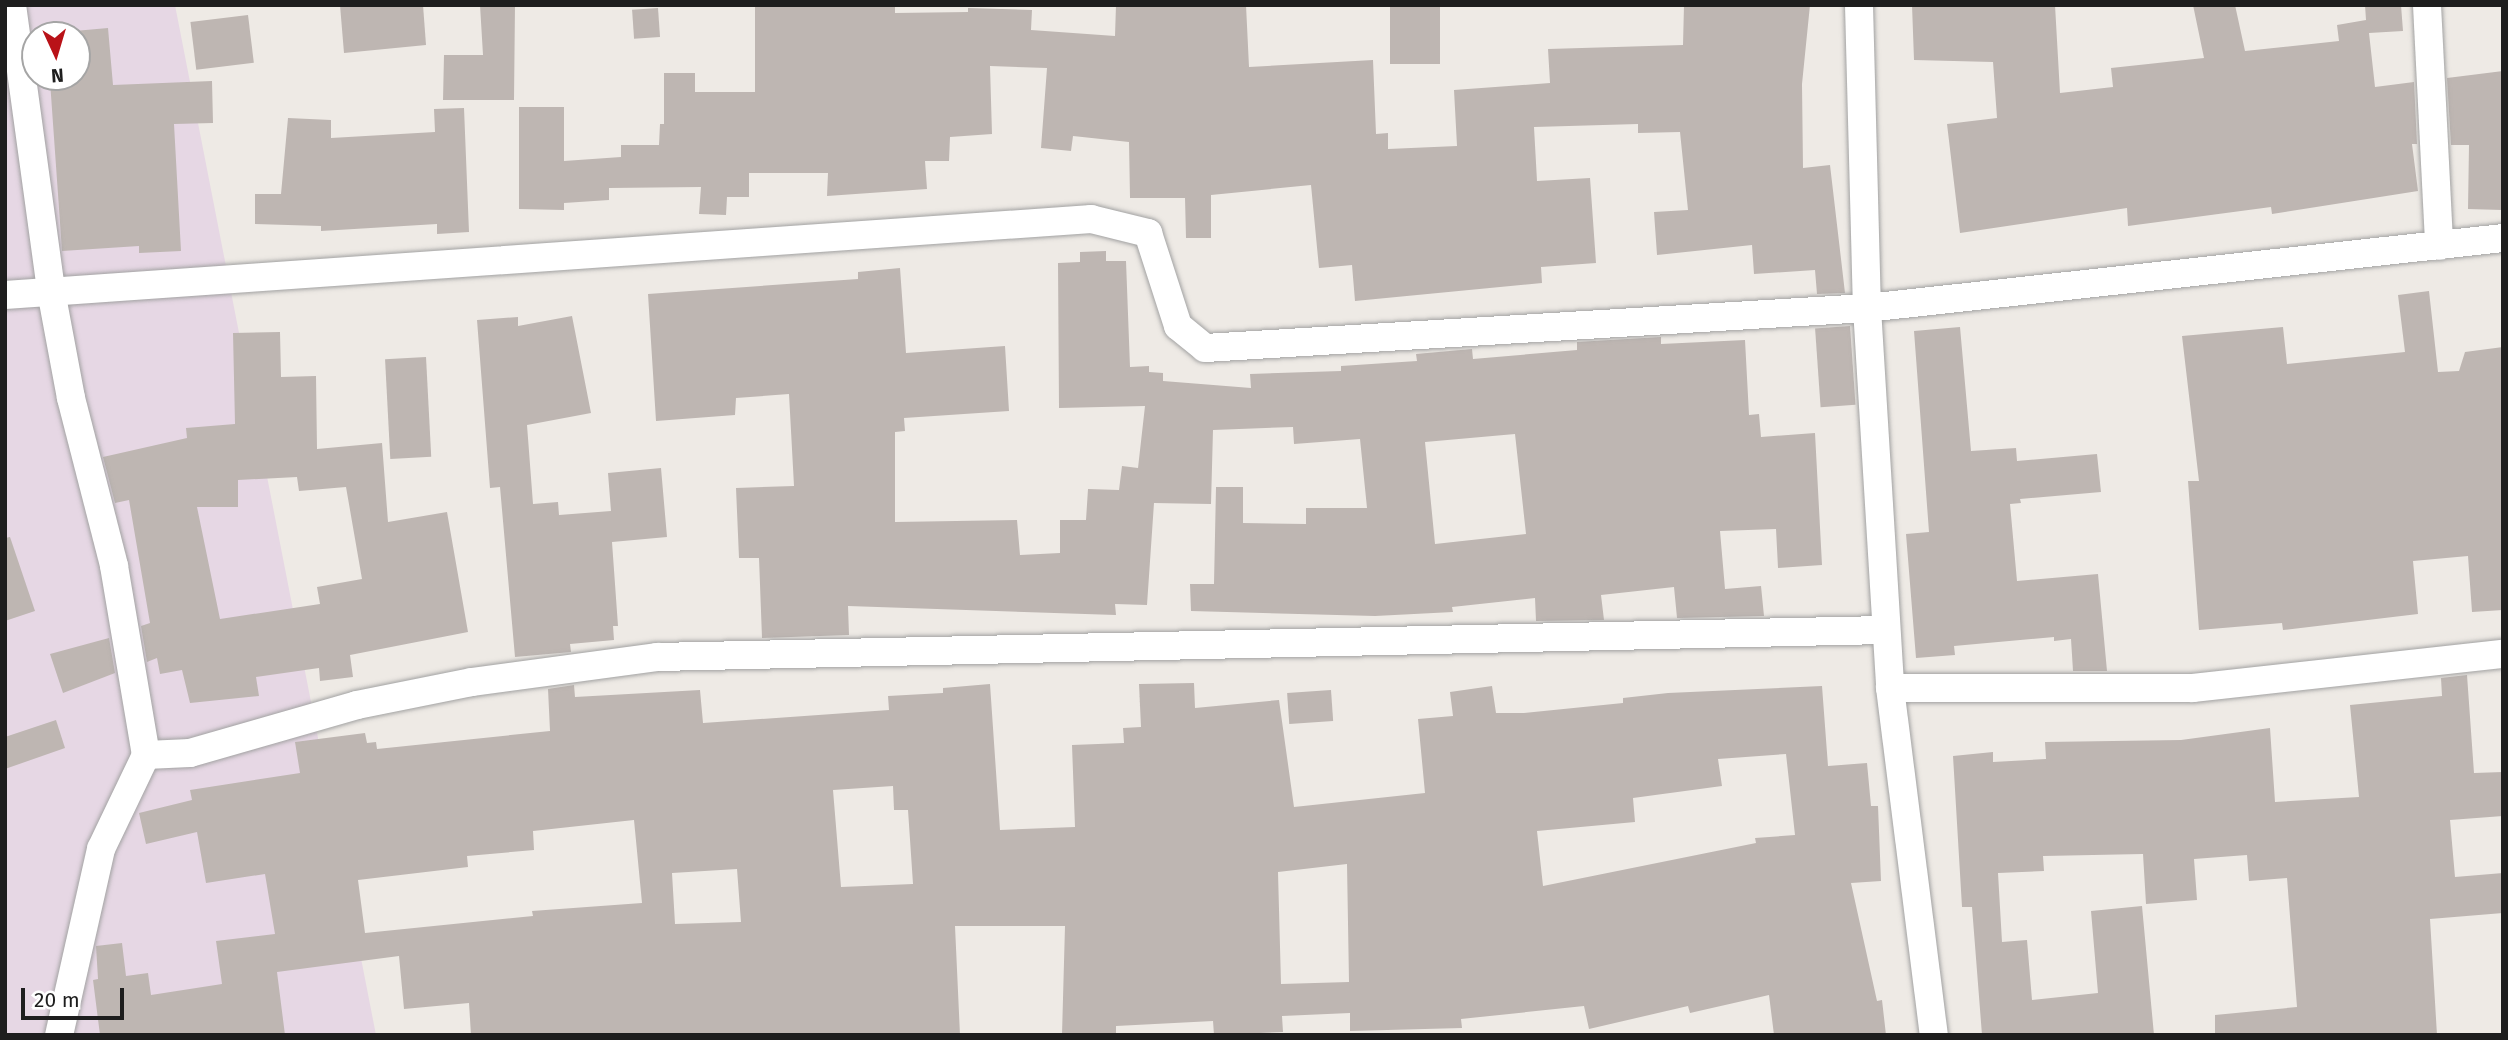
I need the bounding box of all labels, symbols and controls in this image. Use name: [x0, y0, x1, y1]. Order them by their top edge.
north arrow: [21, 21, 91, 91]
text: N: [50, 64, 64, 87]
scale bar: [24, 974, 128, 1018]
text: 20 m: [34, 987, 80, 1013]

